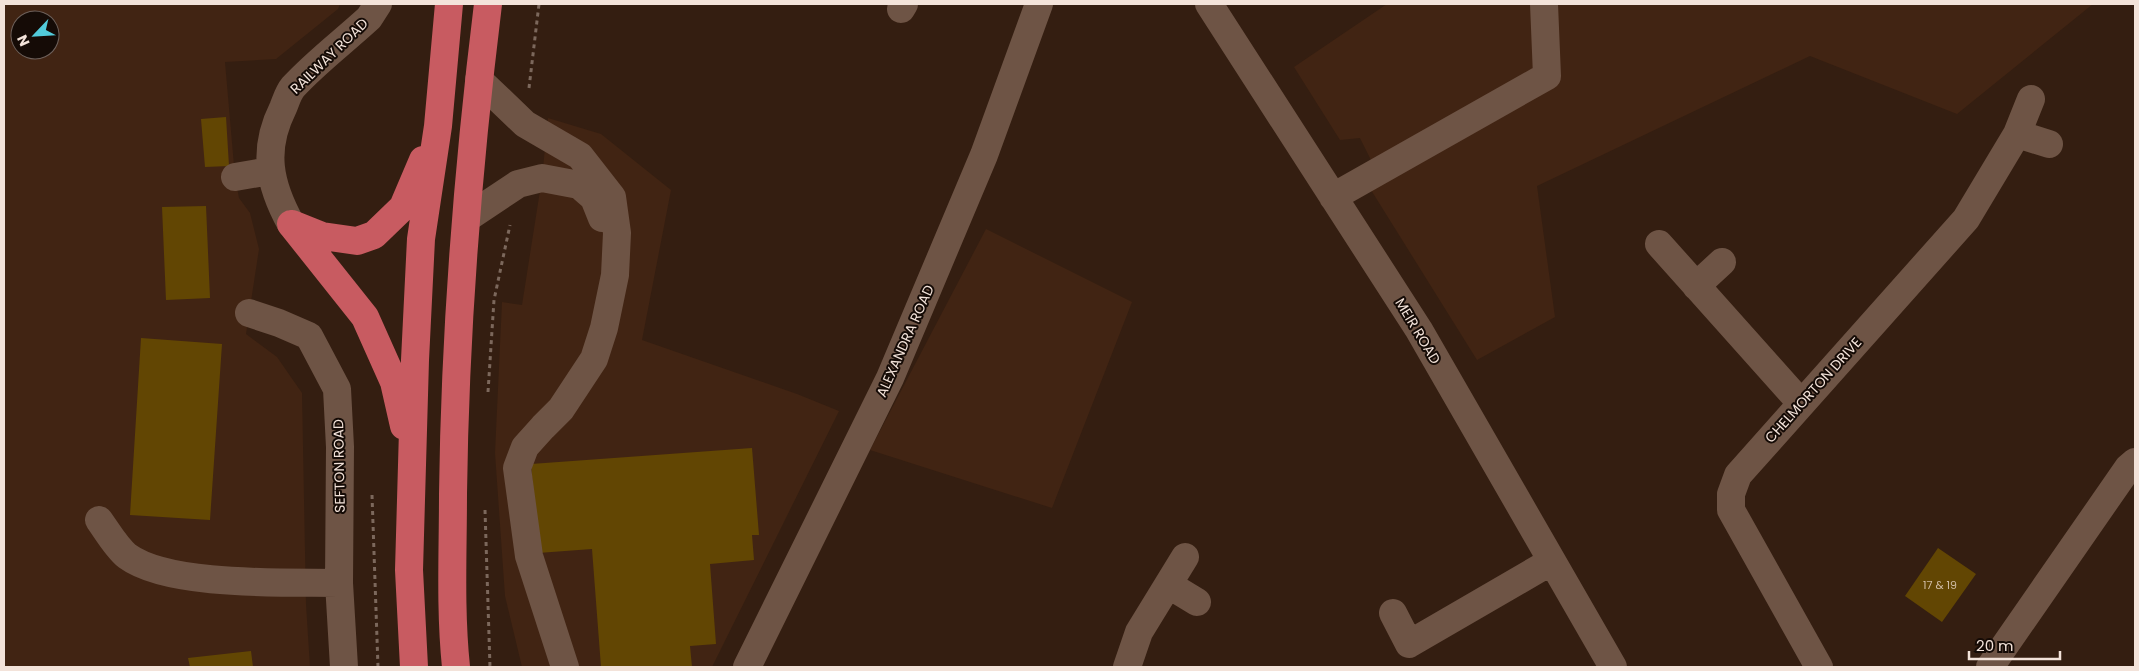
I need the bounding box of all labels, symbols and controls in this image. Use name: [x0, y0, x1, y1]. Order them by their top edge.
north arrow: [10, 10, 60, 60]
street label: RAILWAY ROAD: [286, 14, 372, 98]
text: N: [12, 31, 35, 49]
street label: ALEXANDRA ROAD: [871, 282, 939, 400]
street label: MEIR ROAD: [1390, 294, 1446, 368]
street label: CHELMORTON DRIVE: [1760, 333, 1866, 447]
street label: SEFTON ROAD: [328, 419, 350, 513]
house number: 17 & 19: [1923, 577, 1957, 593]
scale bar: [1969, 628, 2060, 660]
text: 20 m: [1976, 635, 2014, 656]

